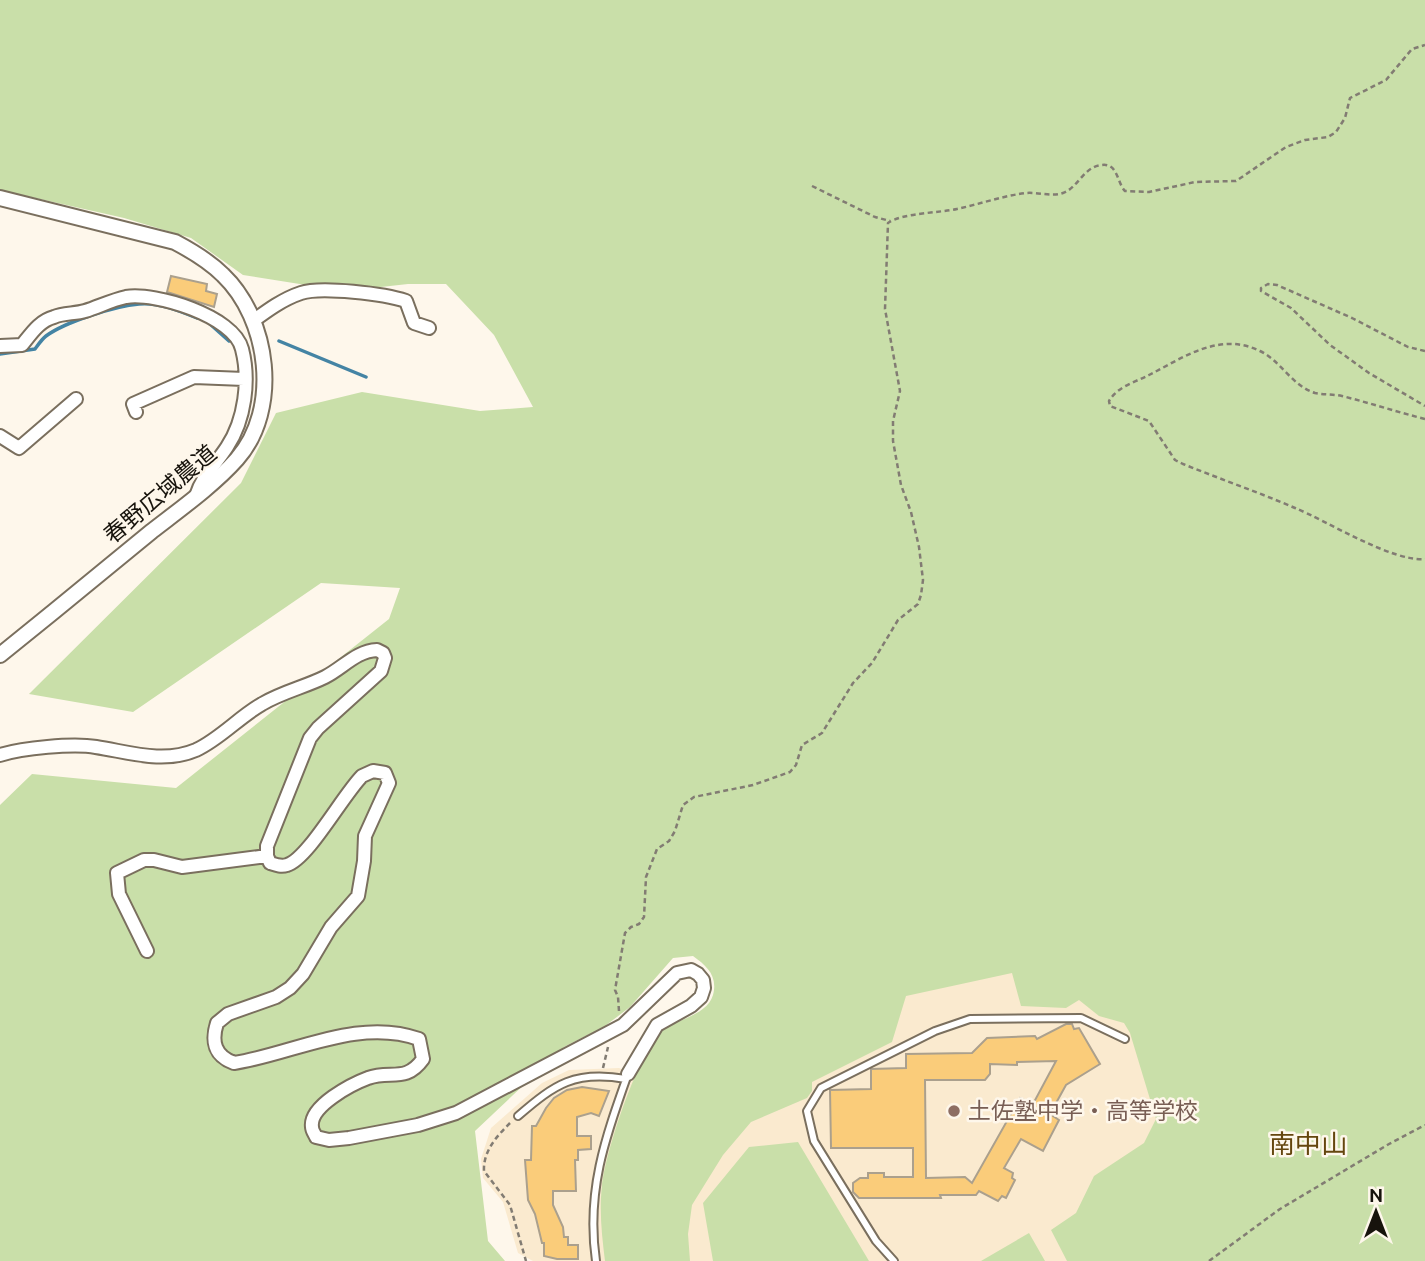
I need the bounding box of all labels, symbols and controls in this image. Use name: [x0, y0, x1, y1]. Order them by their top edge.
street label: 春野広域農道: [99, 440, 221, 548]
place label: 土佐塾中学・高等学校: [968, 1098, 1198, 1123]
marker: 土佐塾中学・高等学校: [946, 1103, 962, 1119]
district label: 南中山: [1269, 1129, 1347, 1158]
north arrow: [1341, 1177, 1411, 1247]
text: N: [1369, 1184, 1383, 1206]

